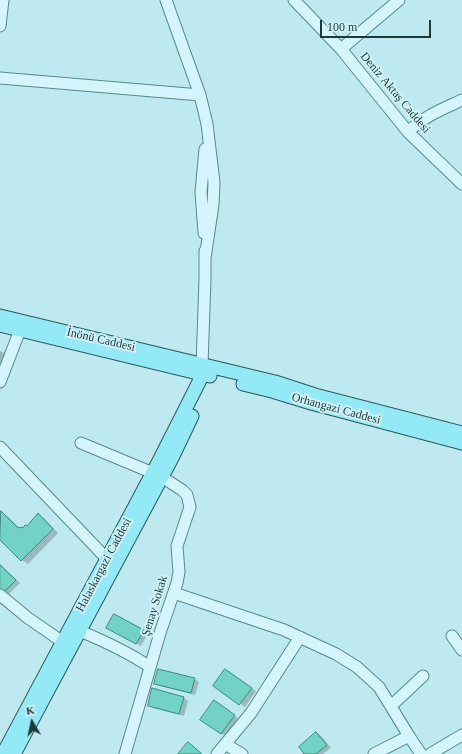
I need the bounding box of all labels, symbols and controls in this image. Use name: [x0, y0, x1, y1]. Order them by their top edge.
scale bar: [322, 12, 433, 38]
text: 100 m: [327, 20, 357, 34]
street label: Deniz Aktaş Caddesi: [357, 50, 433, 136]
street label: İnönü Caddesi: [65, 325, 137, 355]
street label: Orhangazi Caddesi: [290, 390, 382, 428]
street label: Halaskargazi Caddesi: [73, 516, 135, 614]
street label: Şenay Sokak: [139, 574, 171, 638]
north arrow: [12, 702, 52, 742]
text: K: [25, 704, 35, 717]

